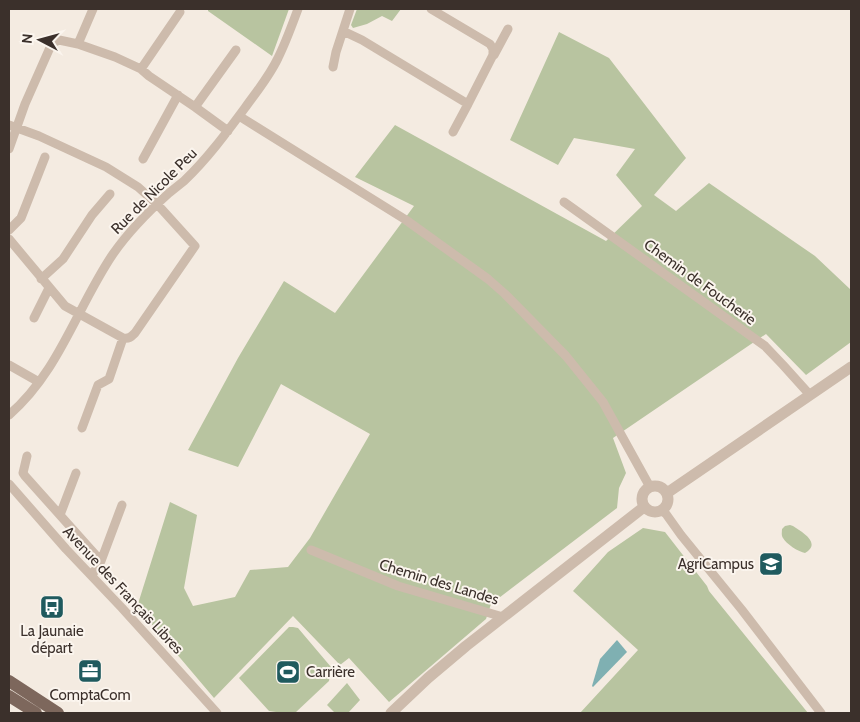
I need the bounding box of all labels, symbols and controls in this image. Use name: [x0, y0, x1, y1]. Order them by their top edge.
north arrow: [15, 15, 65, 65]
text: N: [18, 33, 37, 45]
street label: Rue de Nicole Peu: [107, 144, 201, 238]
street label: Chemin de Foucherie: [640, 235, 760, 329]
street label: Avenue des Français Libres: [59, 522, 187, 658]
school or university icon: AgriCampus: [758, 551, 784, 577]
street label: Chemin des Landes: [377, 555, 501, 609]
place label: AgriCampus: [678, 555, 754, 573]
bus stop icon: La Jaunaie départ: [39, 594, 65, 620]
place label: La Jaunaie départ: [20, 622, 84, 657]
office icon: ComptaCom: [77, 658, 103, 684]
sports icon: Carrière: [275, 659, 301, 685]
place label: Carrière: [306, 663, 355, 681]
place label: ComptaCom: [49, 686, 131, 704]

